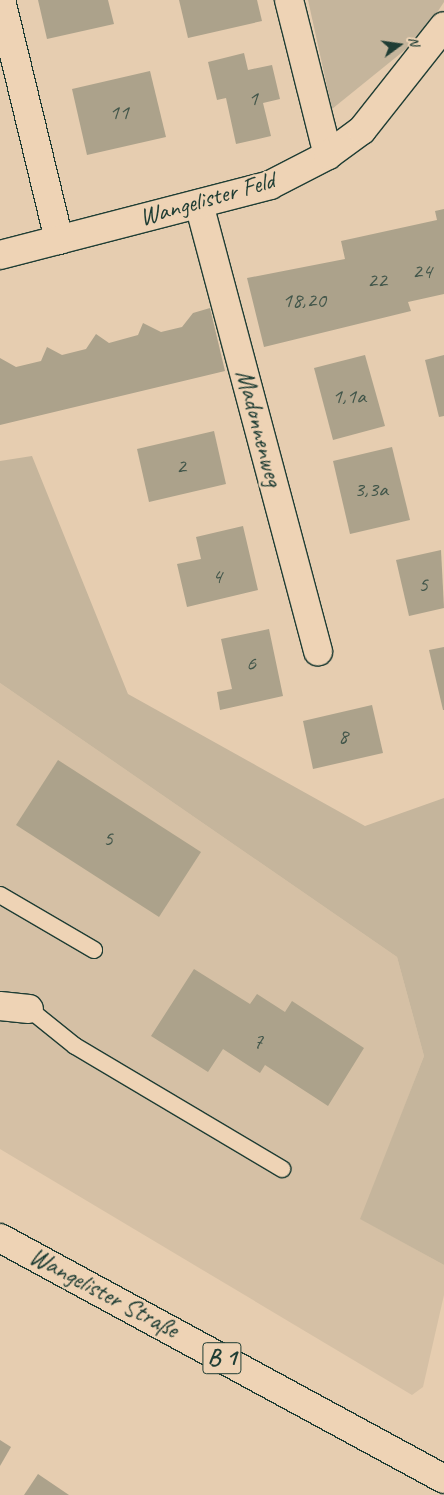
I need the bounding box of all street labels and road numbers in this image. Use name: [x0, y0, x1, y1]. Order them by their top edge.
street label: Wangelister Feld: [136, 165, 278, 233]
street label: Madonnenweg: [229, 366, 289, 490]
street label: Wangelister Straße: [24, 1241, 184, 1345]
road number: B 1: [202, 1336, 242, 1380]

